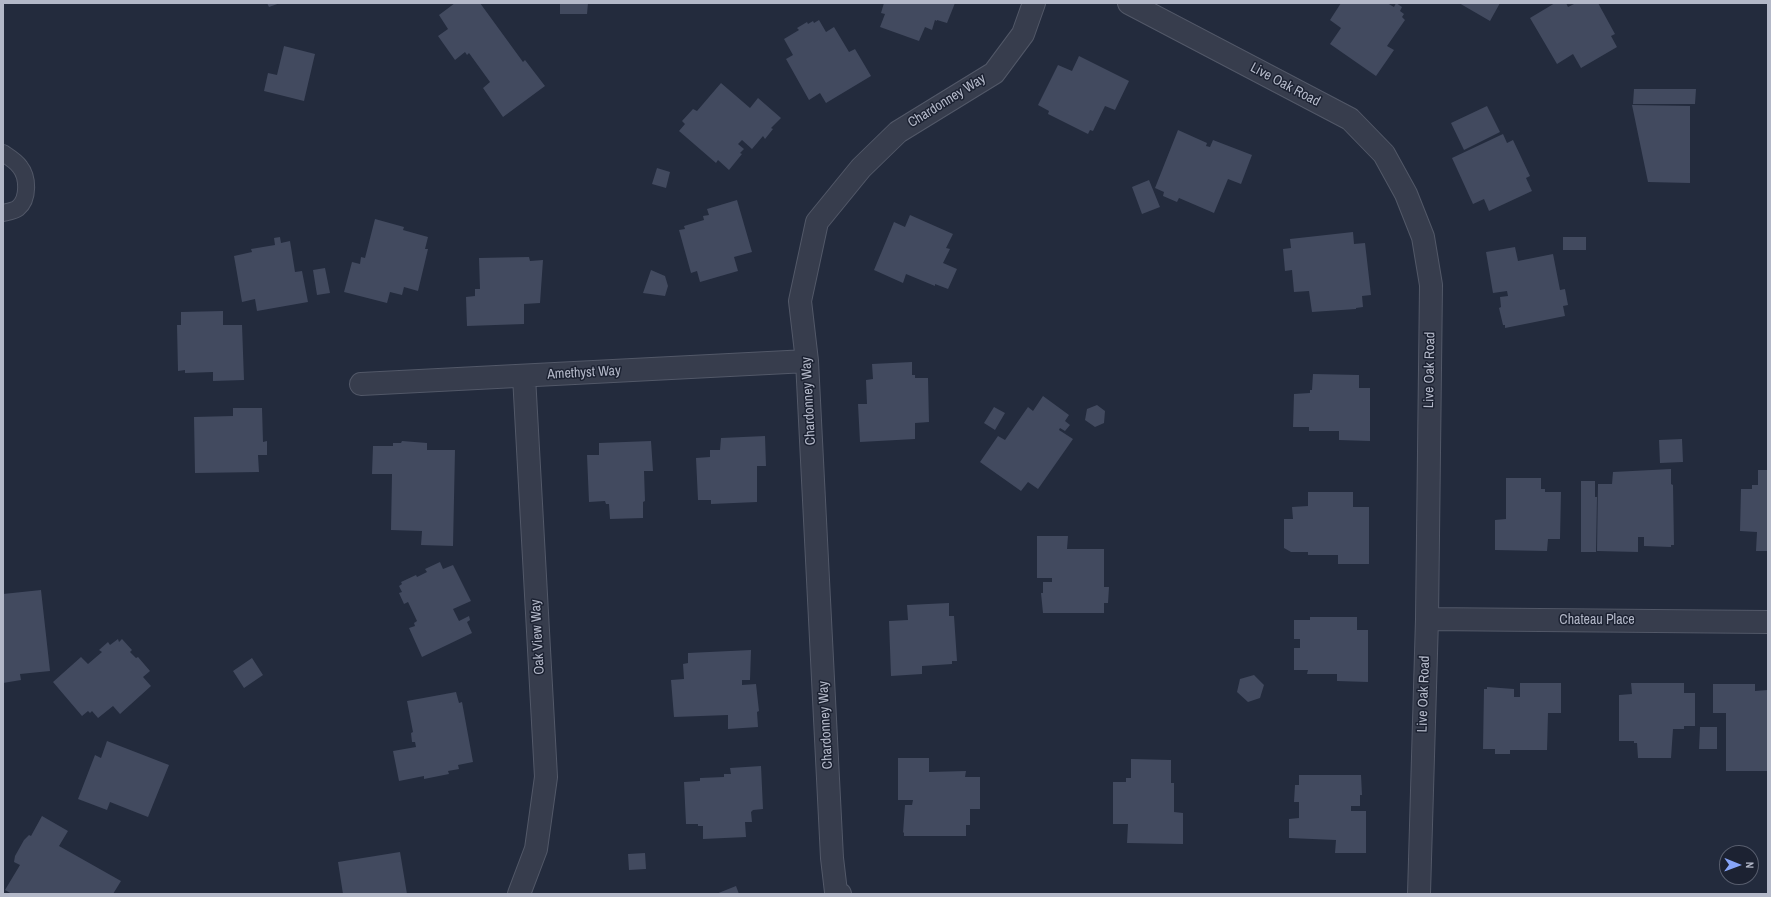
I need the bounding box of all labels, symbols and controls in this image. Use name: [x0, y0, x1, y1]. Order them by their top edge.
street label: Live Oak Road: [1247, 60, 1323, 110]
street label: Chardonney Way: [905, 70, 989, 132]
street label: Live Oak Road: [1421, 332, 1439, 408]
street label: Chardonney Way: [798, 356, 820, 446]
street label: Amethyst Way: [547, 363, 621, 383]
street label: Oak View Way: [528, 599, 548, 675]
street label: Chateau Place: [1559, 612, 1635, 628]
street label: Live Oak Road: [1414, 655, 1434, 733]
street label: Chardonney Way: [815, 680, 837, 770]
north arrow: [1719, 845, 1759, 885]
text: N: [1743, 862, 1757, 869]

